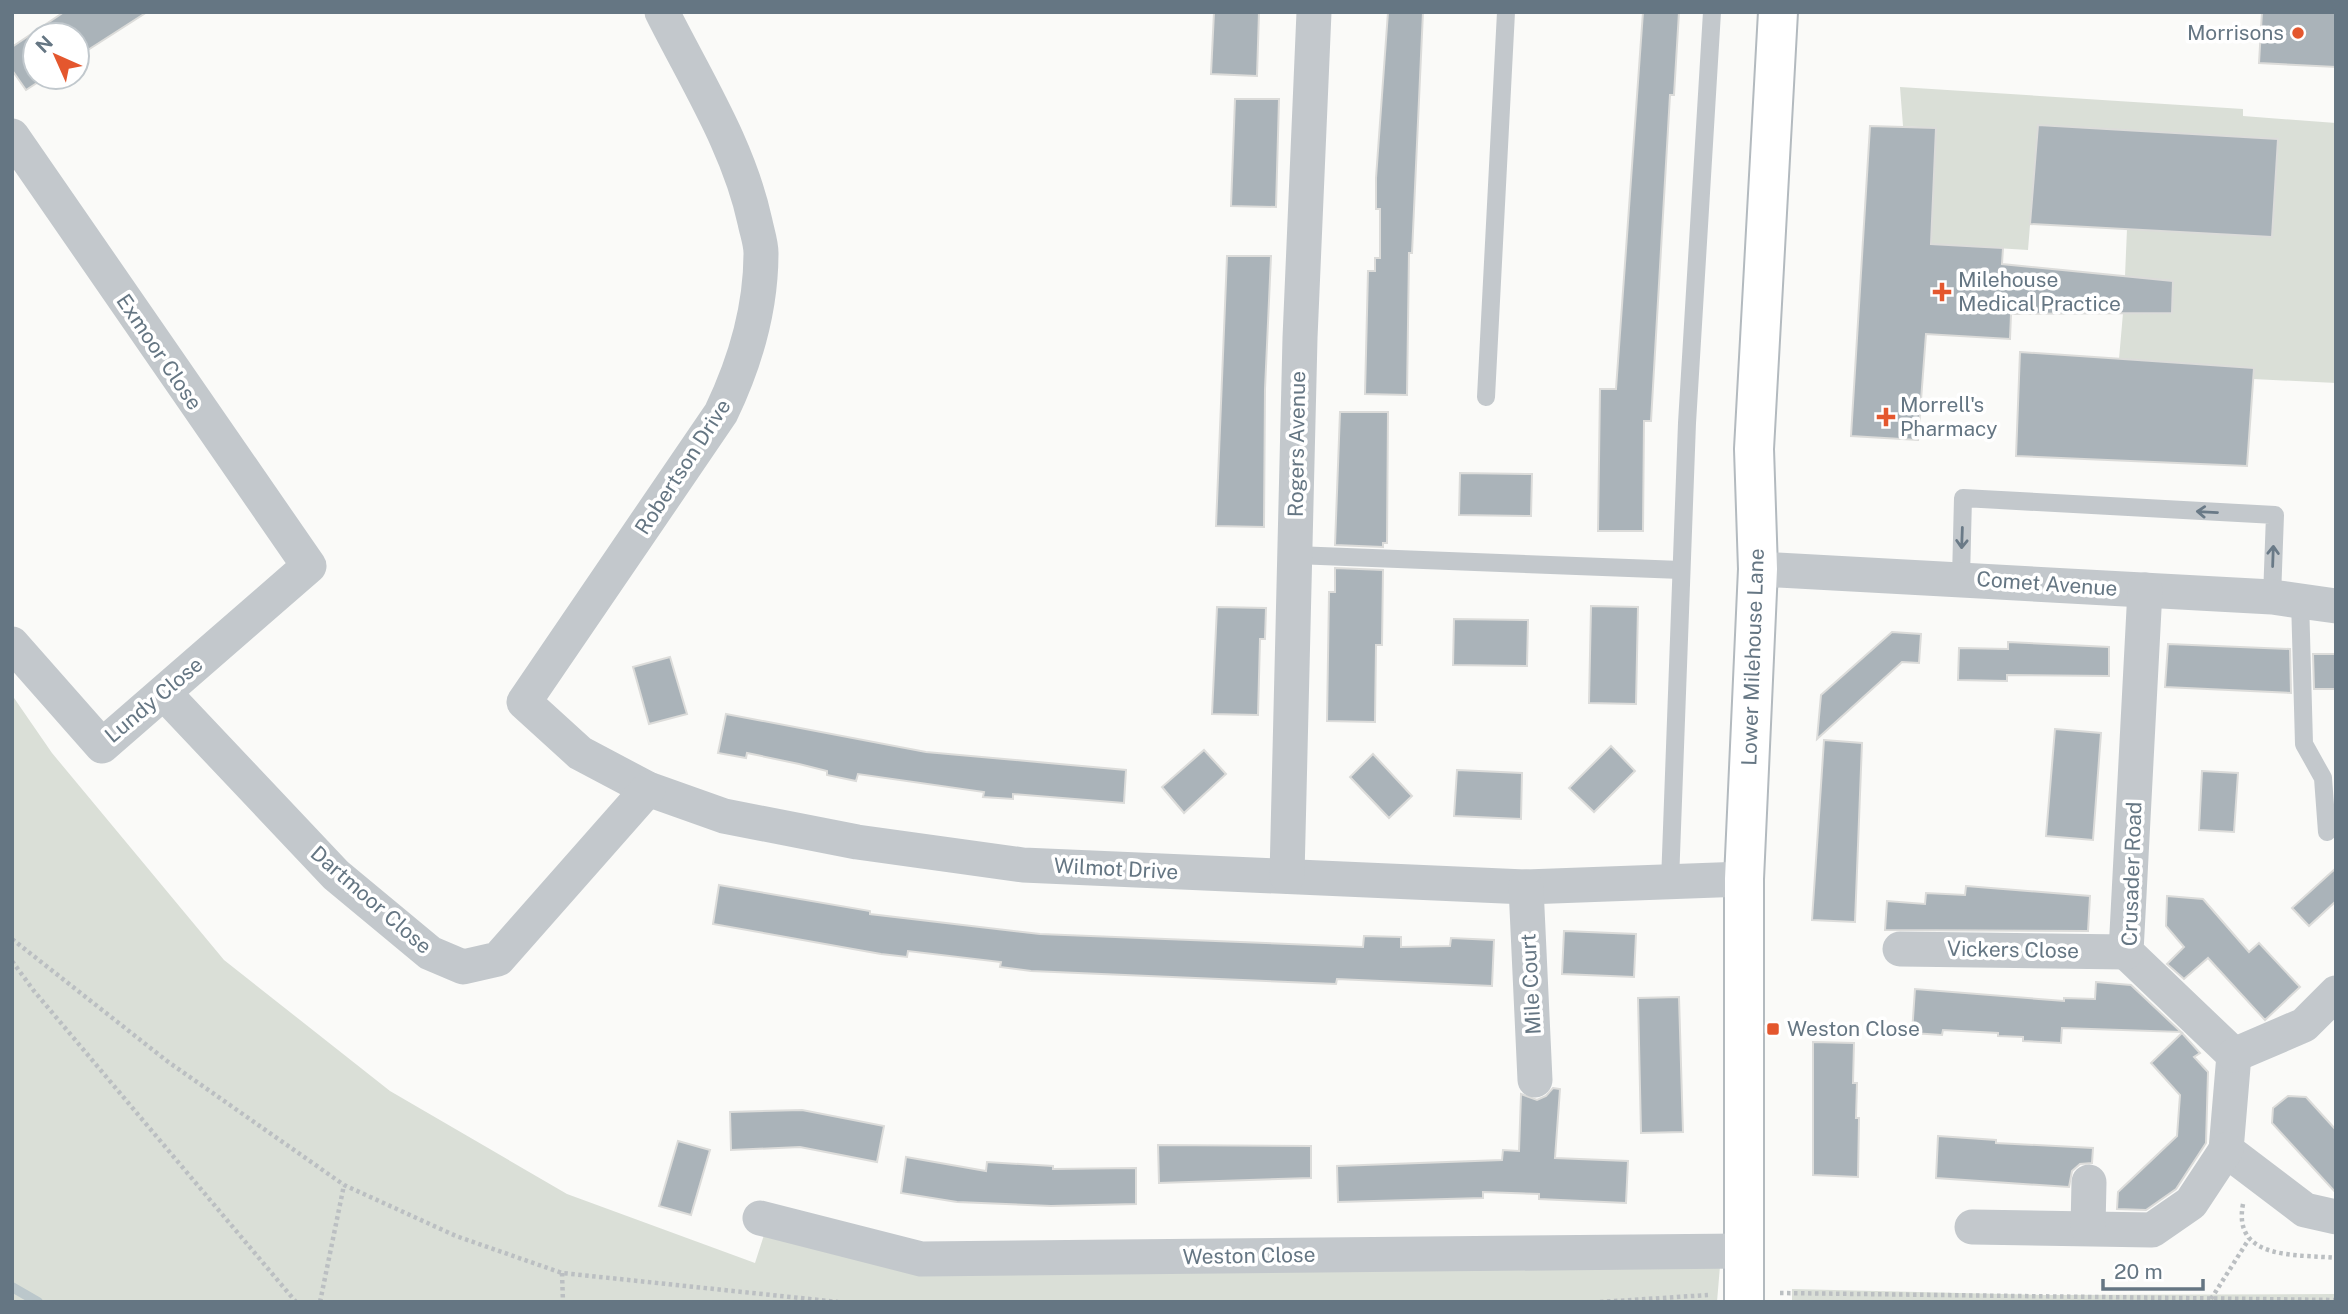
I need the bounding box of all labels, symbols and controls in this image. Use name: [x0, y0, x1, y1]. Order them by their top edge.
place label: Morrisons: [2187, 20, 2284, 45]
north arrow: [21, 21, 91, 91]
marker: Morrisons: [2290, 25, 2306, 41]
text: N: [31, 31, 57, 57]
place label: Milehouse Medical Practice: [1958, 267, 2121, 316]
marker: Milehouse Medical Practice: [1932, 282, 1952, 302]
street label: Exmoor Close: [111, 289, 207, 414]
street label: Rogers Avenue: [1283, 371, 1310, 517]
place label: Morrell's Pharmacy: [1900, 392, 1998, 441]
street label: Robertson Drive: [630, 394, 736, 539]
marker: Morrell's Pharmacy: [1878, 409, 1894, 425]
one-way arrow: [2196, 505, 2219, 518]
one-way arrow: [1956, 526, 1969, 549]
one-way arrow: [2267, 545, 2280, 568]
street label: Lower Milehouse Lane: [1736, 548, 1769, 766]
street label: Comet Avenue: [1976, 566, 2118, 601]
street label: Lundy Close: [100, 651, 208, 748]
street label: Crusader Road: [2116, 801, 2147, 947]
street label: Dartmoor Close: [306, 840, 437, 959]
street label: Wilmot Drive: [1053, 853, 1179, 884]
street label: Mile Court: [1515, 933, 1546, 1035]
street label: Vickers Close: [1947, 936, 2079, 963]
place label: Weston Close: [1787, 1016, 1920, 1041]
marker: Weston Close: [1765, 1021, 1781, 1037]
street label: Weston Close: [1182, 1242, 1316, 1269]
scale bar: [2103, 1248, 2203, 1292]
text: 20 m: [2114, 1259, 2163, 1284]

